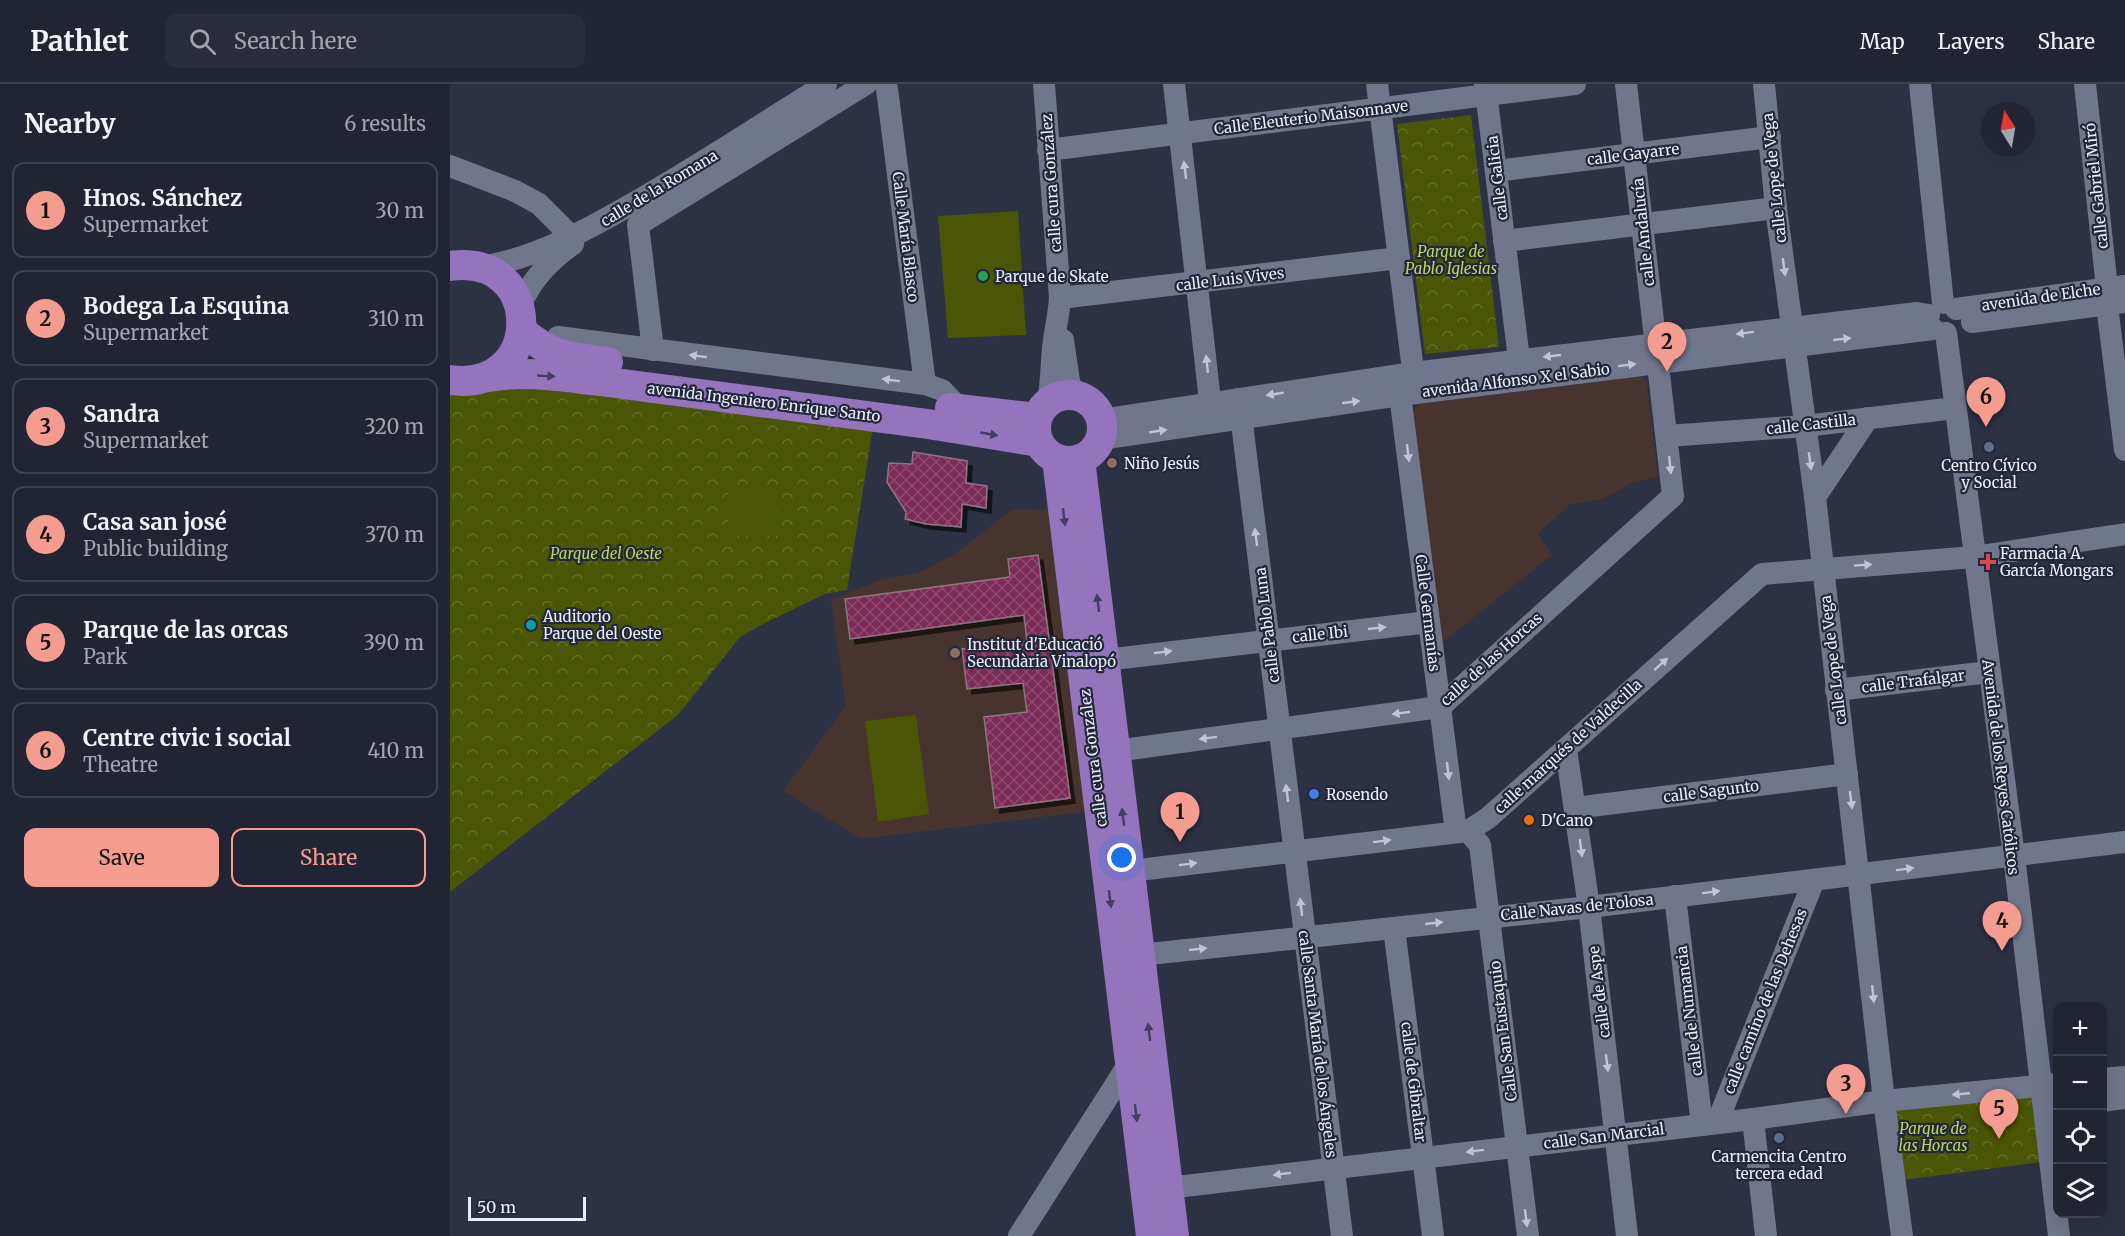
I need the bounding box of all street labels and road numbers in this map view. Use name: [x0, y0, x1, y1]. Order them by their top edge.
street label: Calle Eleuterio Maisonnave: [1213, 96, 1409, 138]
street label: calle Lope de Vega: [1758, 112, 1790, 244]
street label: calle cura González: [1037, 113, 1065, 253]
street label: calle Gabriel Miró: [2080, 122, 2112, 250]
street label: calle Galicia: [1482, 135, 1512, 221]
street label: calle Gayarre: [1586, 139, 1680, 169]
street label: calle de la Romana: [597, 146, 721, 230]
street label: Calle María Blasco: [889, 171, 923, 303]
street label: calle Andalucía: [1628, 177, 1658, 287]
street label: calle Luis Vives: [1175, 263, 1285, 295]
street label: avenida de Elche: [1981, 279, 2102, 315]
street label: avenida Alfonso X el Sabio: [1421, 359, 1611, 401]
street label: avenida Ingeniero Enrique Santo: [647, 378, 882, 426]
street label: calle Castilla: [1765, 410, 1857, 438]
street label: Calle Germanías: [1411, 553, 1445, 673]
street label: calle Pablo Luna: [1251, 566, 1283, 684]
street label: calle Lope de Vega: [1816, 594, 1850, 726]
street label: calle de las Horcas: [1436, 608, 1546, 710]
street label: calle Ibi: [1291, 622, 1349, 646]
street label: Avenida de los Reyes Católicos: [1978, 657, 2024, 876]
street label: calle Trafalgar: [1860, 665, 1966, 697]
street label: calle marqués de Valdecilla: [1490, 675, 1646, 817]
street label: calle cura González: [1075, 688, 1111, 828]
street label: calle Sagunto: [1662, 776, 1760, 806]
street label: Calle Navas de Tolosa: [1500, 890, 1654, 924]
street label: calle camino de las Dehesas: [1719, 905, 1811, 1097]
street label: calle Santa María de los Ángeles: [1295, 929, 1342, 1159]
street label: calle de Aspe: [1584, 945, 1614, 1039]
street label: calle de Numancia: [1672, 945, 1706, 1077]
street label: Calle San Eustaquio: [1485, 959, 1521, 1102]
street label: calle de Gibraltar: [1397, 1021, 1431, 1144]
street label: calle San Marcial: [1543, 1119, 1666, 1153]

